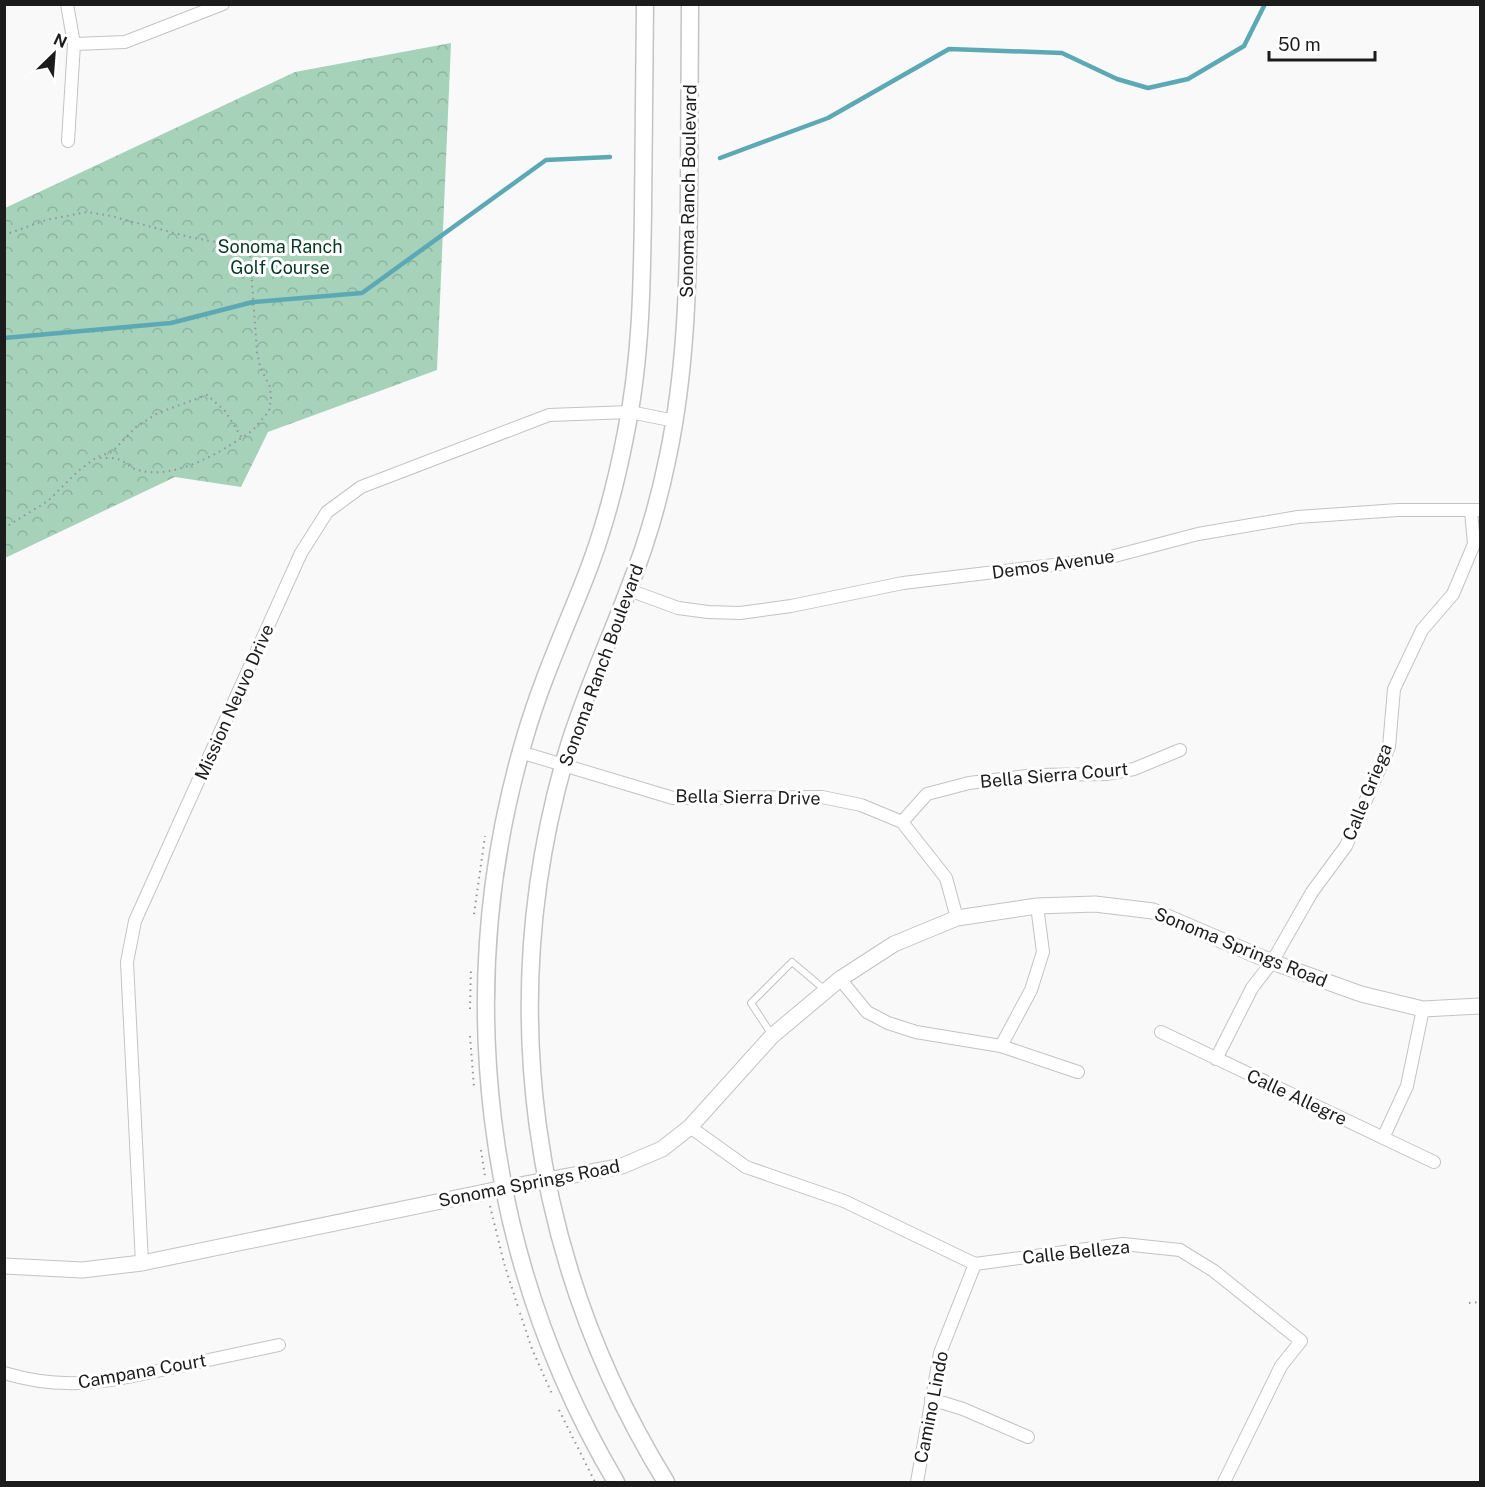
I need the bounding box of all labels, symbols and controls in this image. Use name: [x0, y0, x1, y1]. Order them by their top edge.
north arrow: [24, 24, 84, 84]
scale bar: [1269, 24, 1376, 62]
text: N: [50, 30, 70, 52]
text: 50 m: [1278, 34, 1321, 55]
street label: Sonoma Ranch Boulevard: [676, 84, 700, 298]
park label: Sonoma Ranch Golf Course: [217, 236, 343, 278]
street label: Demos Avenue: [990, 545, 1116, 583]
street label: Sonoma Ranch Boulevard: [555, 561, 647, 769]
street label: Mission Neuvo Drive: [190, 621, 278, 783]
street label: Calle Griega: [1338, 741, 1396, 843]
street label: Bella Sierra Court: [979, 758, 1129, 792]
street label: Bella Sierra Drive: [675, 785, 821, 809]
street label: Sonoma Springs Road: [1152, 903, 1330, 991]
street label: Calle Allegre: [1244, 1065, 1350, 1129]
street label: Sonoma Springs Road: [437, 1155, 621, 1211]
street label: Calle Belleza: [1021, 1236, 1131, 1268]
street label: Campana Court: [76, 1349, 208, 1393]
street label: Camino Lindo: [910, 1349, 952, 1465]

